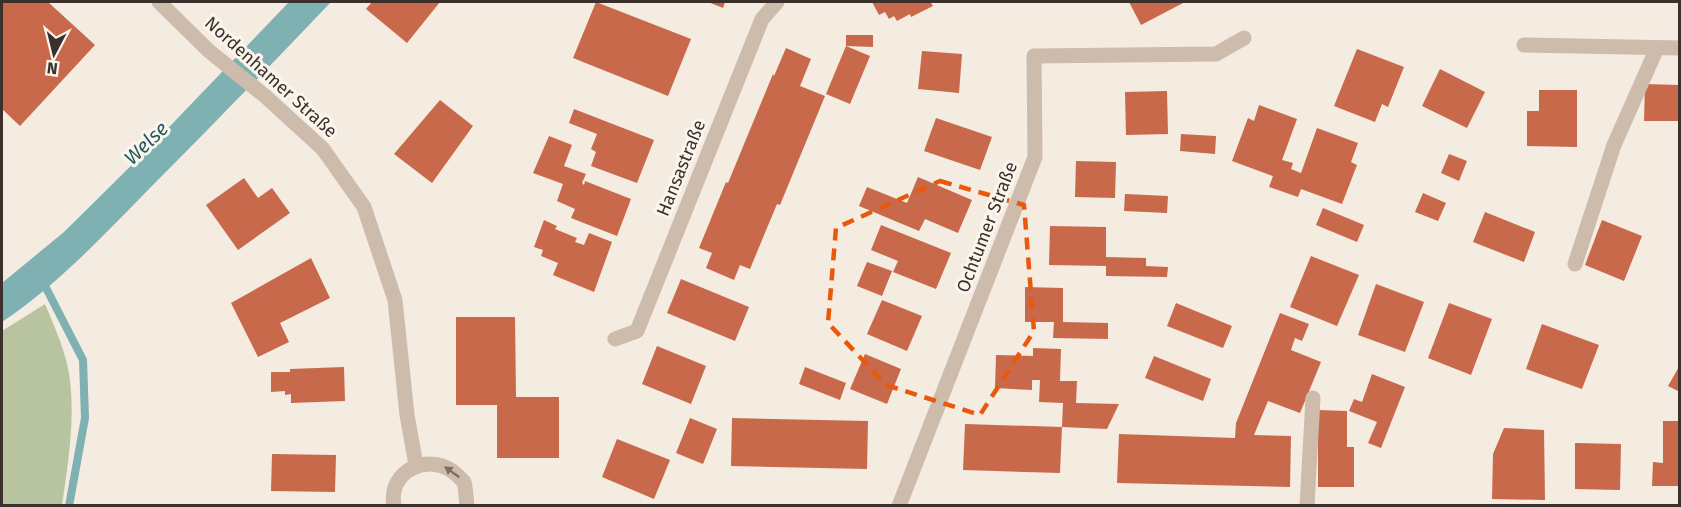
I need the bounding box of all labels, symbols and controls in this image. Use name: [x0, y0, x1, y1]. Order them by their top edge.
street label: Nordenhamer Straße: [200, 12, 342, 142]
north arrow: [24, 24, 84, 84]
text: N: [46, 58, 59, 78]
water label: Welse: [119, 116, 173, 170]
street label: Hansastraße: [652, 117, 710, 219]
street label: Ochtumer Straße: [952, 158, 1022, 296]
one-way arrow: [444, 466, 460, 478]

